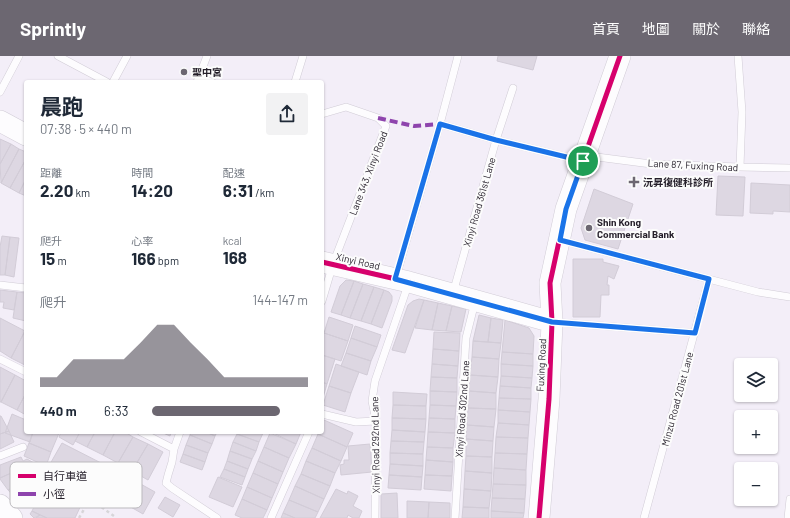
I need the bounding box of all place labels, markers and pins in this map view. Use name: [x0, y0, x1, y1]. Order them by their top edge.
place label: 聖中宮: [192, 66, 222, 78]
marker: 聖中宮: [179, 67, 189, 77]
pin: [566, 144, 600, 178]
marker: 沅昇復健科診所: [628, 176, 640, 188]
place label: 沅昇復健科診所: [643, 176, 713, 188]
place label: Shin Kong Commercial Bank: [597, 216, 675, 240]
marker: Shin Kong Commercial Bank: [584, 223, 594, 233]

